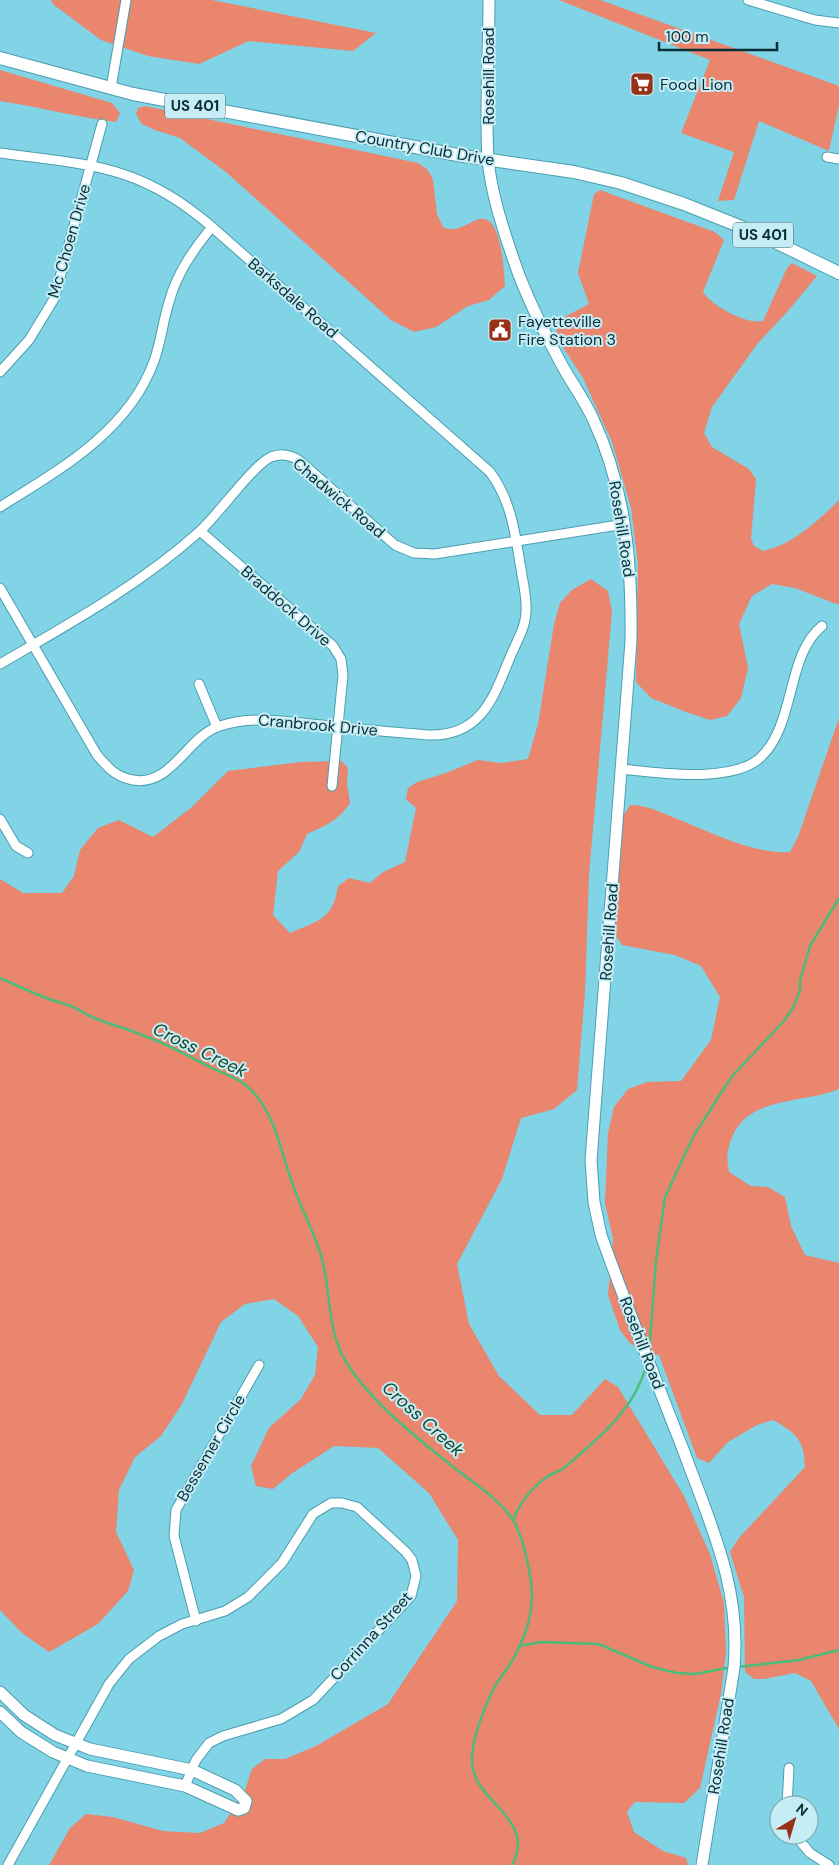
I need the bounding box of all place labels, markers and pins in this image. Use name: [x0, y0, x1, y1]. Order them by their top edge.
supermarket icon: Food Lion: [629, 71, 655, 97]
place label: Food Lion: [660, 74, 732, 95]
place label: Fayetteville Fire Station 3: [518, 311, 616, 350]
public building icon: Fayetteville Fire Station 3: [487, 317, 513, 343]

